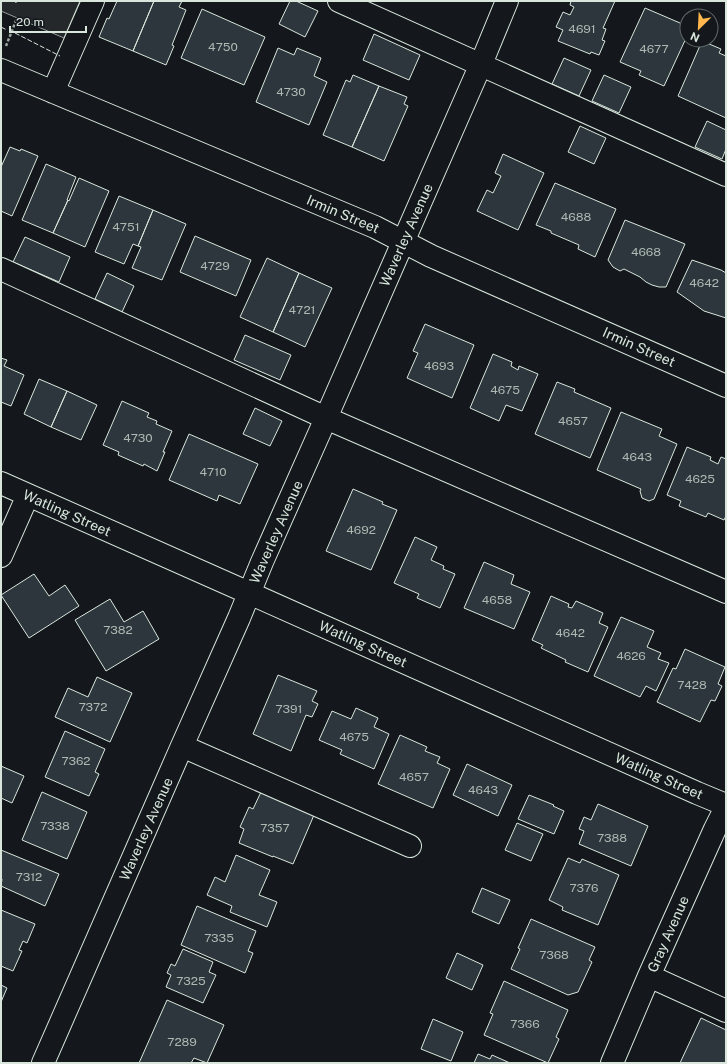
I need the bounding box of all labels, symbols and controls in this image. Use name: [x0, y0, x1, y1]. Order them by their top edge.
scale bar: [10, 8, 86, 34]
north arrow: [679, 8, 719, 48]
text: 20 m: [16, 15, 44, 29]
house number: 4691: [568, 22, 596, 36]
text: N: [689, 30, 701, 44]
house number: 4750: [208, 40, 238, 54]
house number: 4677: [639, 42, 669, 56]
house number: 4730: [276, 85, 306, 99]
street label: Waverley Avenue: [376, 181, 436, 289]
street label: Irmin Street: [304, 191, 382, 237]
house number: 4688: [561, 210, 591, 224]
house number: 4751: [112, 220, 140, 234]
house number: 4668: [631, 245, 661, 259]
house number: 4729: [200, 259, 230, 273]
house number: 4642: [689, 276, 719, 290]
house number: 4721: [289, 303, 315, 317]
street label: Irmin Street: [600, 324, 678, 370]
house number: 4693: [424, 359, 454, 373]
house number: 4675: [490, 383, 520, 397]
house number: 4657: [558, 414, 588, 428]
house number: 4730: [123, 431, 153, 445]
house number: 4643: [622, 450, 652, 464]
house number: 4710: [199, 465, 227, 479]
house number: 4625: [685, 472, 715, 486]
street label: Waverley Avenue: [246, 478, 306, 586]
street label: Watling Street: [21, 486, 113, 540]
house number: 4692: [346, 523, 376, 537]
house number: 4658: [482, 593, 512, 607]
street label: Watling Street: [317, 617, 409, 671]
house number: 7382: [103, 623, 133, 637]
house number: 4642: [555, 626, 585, 640]
house number: 4626: [616, 649, 646, 663]
house number: 7428: [677, 678, 707, 692]
house number: 7372: [79, 700, 107, 714]
house number: 7391: [276, 702, 302, 716]
house number: 4675: [339, 730, 369, 744]
street label: Watling Street: [613, 749, 705, 803]
house number: 7362: [61, 754, 91, 768]
house number: 4657: [399, 770, 429, 784]
street label: Waverley Avenue: [116, 775, 176, 883]
house number: 4643: [468, 783, 498, 797]
house number: 7338: [40, 819, 70, 833]
house number: 7357: [260, 821, 290, 835]
house number: 7388: [597, 831, 627, 845]
house number: 7312: [16, 870, 42, 884]
house number: 7376: [570, 881, 598, 895]
street label: Gray Avenue: [644, 893, 692, 975]
house number: 7335: [204, 931, 234, 945]
house number: 7368: [539, 948, 569, 962]
house number: 7325: [176, 974, 206, 988]
house number: 7366: [510, 1017, 540, 1031]
house number: 7289: [167, 1035, 197, 1049]

